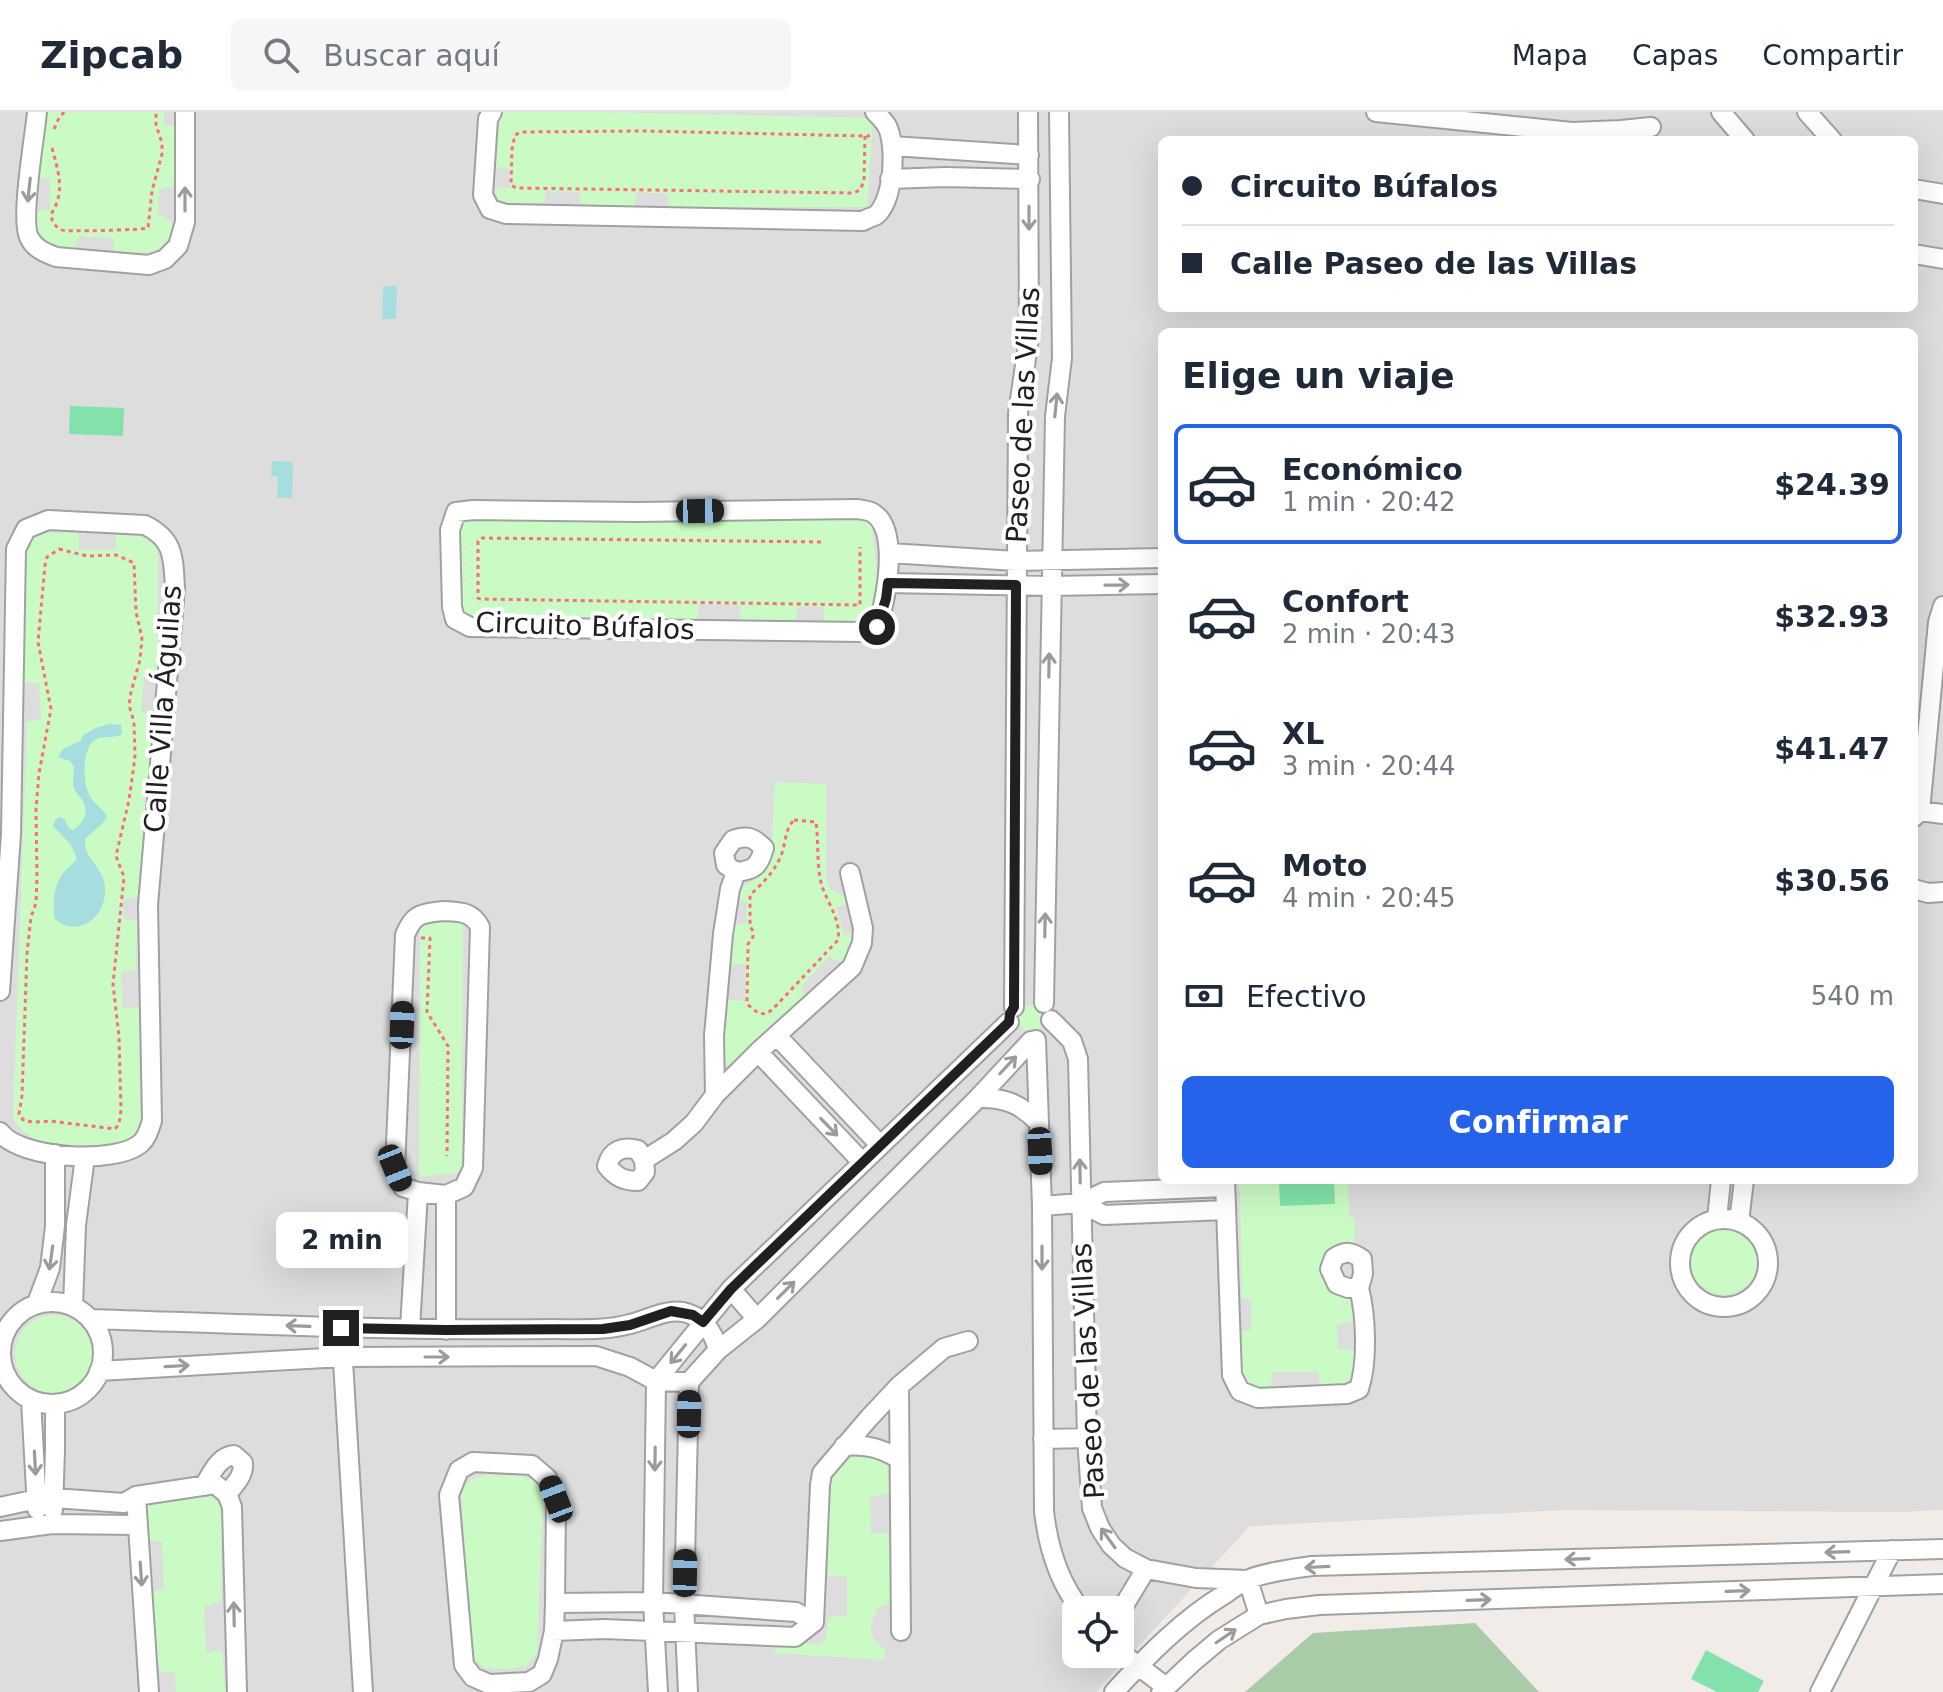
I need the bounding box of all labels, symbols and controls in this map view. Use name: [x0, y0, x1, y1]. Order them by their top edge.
search box: [231, 19, 791, 91]
text: Zipcab: [40, 33, 183, 77]
icon: search: [259, 33, 303, 77]
text: Buscar aquí: [323, 38, 500, 73]
text: Mapa: [1512, 39, 1588, 72]
text: Capas: [1632, 39, 1718, 72]
text: Compartir: [1762, 39, 1903, 72]
text: Circuito Búfalos: [1230, 169, 1498, 204]
one-way arrow: [21, 176, 36, 202]
one-way arrow: [177, 186, 193, 213]
one-way arrow: [1021, 204, 1037, 231]
text: Calle Paseo de las Villas: [1230, 246, 1637, 281]
street label: Paseo de las Villas: [1000, 286, 1046, 544]
text: Elige un viaje: [1182, 355, 1455, 396]
one-way arrow: [1049, 392, 1064, 419]
icon: car: [1186, 448, 1258, 520]
text: Económico: [1282, 452, 1463, 487]
text: $24.39: [1774, 467, 1890, 502]
text: 1 min · 20:42: [1282, 487, 1456, 517]
car: [676, 499, 724, 523]
one-way arrow: [1103, 577, 1130, 593]
icon: car: [1186, 580, 1258, 652]
street label: Calle Villa Águilas: [137, 584, 188, 834]
text: Confort: [1282, 584, 1409, 619]
text: $32.93: [1774, 599, 1890, 634]
street label: Circuito Búfalos: [475, 606, 695, 646]
route start: [859, 609, 895, 645]
text: 2 min · 20:43: [1282, 619, 1456, 649]
one-way arrow: [1041, 652, 1057, 679]
icon: car: [1186, 712, 1258, 784]
text: XL: [1282, 716, 1324, 751]
text: $41.47: [1774, 731, 1890, 766]
text: 3 min · 20:44: [1282, 751, 1456, 781]
icon: car: [1186, 844, 1258, 916]
text: Moto: [1282, 848, 1367, 883]
text: $30.56: [1774, 863, 1890, 898]
text: 4 min · 20:45: [1282, 883, 1456, 913]
one-way arrow: [1037, 912, 1053, 939]
icon: cash: [1182, 974, 1226, 1018]
text: Efectivo: [1246, 979, 1367, 1014]
text: 540 m: [1811, 981, 1894, 1011]
car: [389, 1001, 415, 1049]
one-way arrow: [999, 1055, 1018, 1075]
button: Confirmar: [1182, 1076, 1894, 1168]
one-way arrow: [820, 1117, 838, 1137]
car: [1027, 1126, 1053, 1176]
car: [375, 1141, 415, 1195]
one-way arrow: [1073, 1158, 1088, 1185]
callout: 2 min: [275, 1212, 407, 1268]
text: 2 min: [301, 1225, 383, 1255]
street label: Paseo de las Villas: [1065, 1242, 1111, 1500]
one-way arrow: [1035, 1244, 1050, 1271]
one-way arrow: [43, 1245, 58, 1270]
one-way arrow: [776, 1281, 795, 1300]
route end: [323, 1310, 359, 1346]
one-way arrow: [285, 1319, 312, 1334]
one-way arrow: [669, 1343, 686, 1364]
one-way arrow: [423, 1349, 450, 1364]
one-way arrow: [163, 1359, 190, 1374]
car: [677, 1390, 701, 1438]
one-way arrow: [647, 1445, 663, 1472]
one-way arrow: [28, 1449, 43, 1476]
car: [536, 1472, 576, 1526]
one-way arrow: [1100, 1528, 1117, 1549]
one-way arrow: [1824, 1544, 1851, 1560]
car: [673, 1549, 697, 1597]
one-way arrow: [1564, 1551, 1591, 1567]
one-way arrow: [1304, 1559, 1331, 1574]
one-way arrow: [134, 1560, 149, 1587]
one-way arrow: [1724, 1584, 1751, 1599]
one-way arrow: [1465, 1592, 1492, 1607]
map controls: [1062, 1596, 1134, 1668]
button: locate: [1062, 1596, 1134, 1668]
one-way arrow: [227, 1601, 242, 1628]
one-way arrow: [1214, 1628, 1237, 1644]

